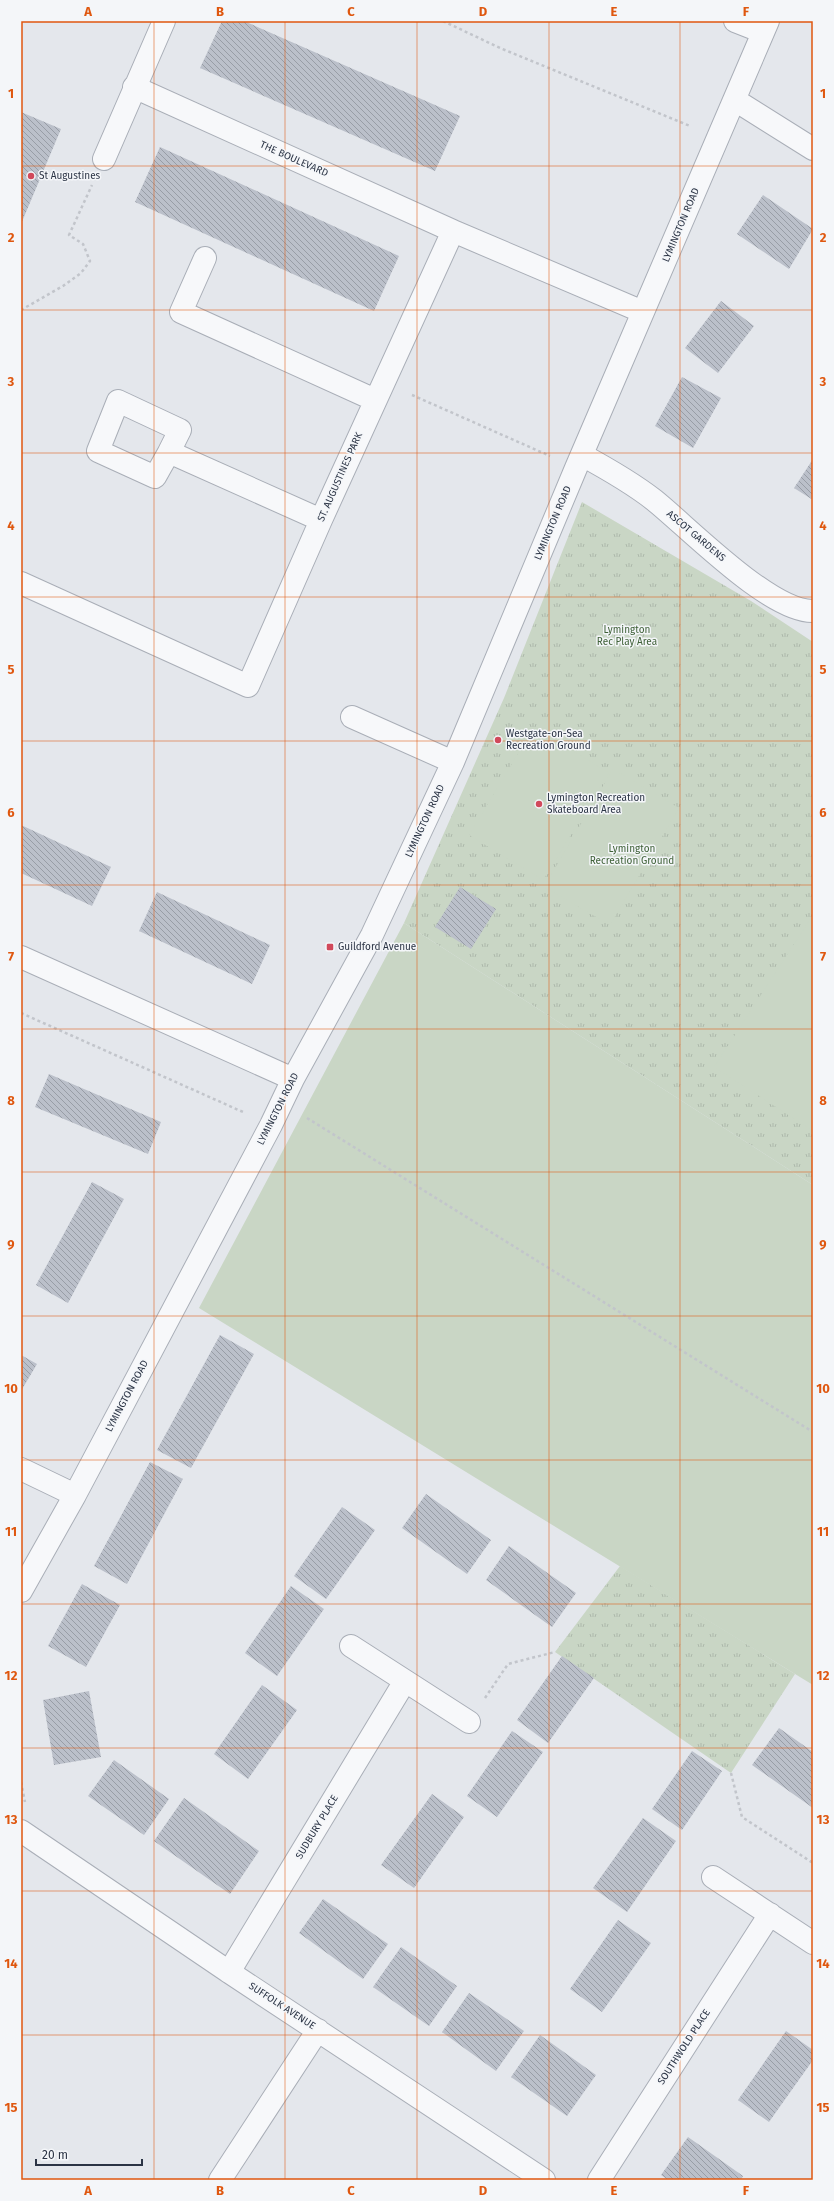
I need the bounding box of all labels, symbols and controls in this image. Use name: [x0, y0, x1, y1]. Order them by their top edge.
text: A: [83, 4, 92, 19]
text: B: [216, 4, 224, 19]
text: C: [347, 4, 355, 19]
text: D: [479, 4, 488, 19]
text: E: [611, 4, 618, 19]
text: F: [743, 4, 750, 19]
text: 1: [8, 86, 14, 101]
text: 1: [820, 86, 826, 101]
street label: THE BOULEVARD: [258, 139, 330, 179]
place label: St Augustines: [39, 170, 101, 182]
marker: St Augustines: [26, 171, 36, 181]
street label: LYMINGTON ROAD: [660, 186, 702, 264]
text: 2: [8, 230, 15, 245]
text: 2: [820, 230, 827, 245]
text: 3: [7, 374, 15, 389]
text: 3: [819, 374, 827, 389]
street label: ST. AUGUSTINES PARK: [315, 430, 365, 523]
street label: LYMINGTON ROAD: [532, 484, 574, 562]
street label: ASCOT GARDENS: [664, 508, 728, 564]
text: 4: [7, 518, 15, 533]
text: 4: [819, 518, 827, 533]
park label: Lymington Rec Play Area: [597, 624, 657, 648]
text: 5: [8, 662, 15, 677]
text: 5: [820, 662, 827, 677]
place label: Westgate-on-Sea Recreation Ground: [506, 728, 591, 752]
marker: Westgate-on-Sea Recreation Ground: [493, 735, 503, 745]
street label: LYMINGTON ROAD: [403, 783, 447, 859]
place label: Lymington Recreation Skateboard Area: [547, 792, 645, 816]
marker: Lymington Recreation Skateboard Area: [534, 799, 544, 809]
text: 6: [7, 805, 15, 820]
text: 6: [819, 805, 827, 820]
park label: Lymington Recreation Ground: [590, 843, 674, 867]
place label: Guildford Avenue: [338, 941, 416, 953]
marker: Guildford Avenue: [325, 942, 335, 952]
text: 7: [8, 949, 14, 964]
text: 7: [820, 949, 826, 964]
street label: LYMINGTON ROAD: [255, 1071, 301, 1147]
text: 8: [7, 1093, 15, 1108]
text: 8: [819, 1093, 827, 1108]
text: 9: [7, 1237, 15, 1252]
text: 9: [819, 1237, 827, 1252]
street label: LYMINGTON ROAD: [103, 1358, 151, 1434]
text: 10: [4, 1381, 18, 1396]
text: 10: [816, 1381, 830, 1396]
text: 11: [5, 1524, 17, 1539]
text: 11: [817, 1524, 829, 1539]
text: 12: [5, 1668, 18, 1683]
text: 12: [817, 1668, 830, 1683]
street label: SUDBURY PLACE: [293, 1793, 341, 1861]
text: 13: [5, 1812, 18, 1827]
text: 13: [817, 1812, 830, 1827]
text: 14: [4, 1956, 18, 1971]
text: 14: [816, 1956, 830, 1971]
street label: SUFFOLK AVENUE: [246, 1980, 318, 2032]
street label: SOUTHWOLD PLACE: [655, 2007, 713, 2087]
text: 15: [4, 2100, 18, 2115]
text: 15: [816, 2100, 830, 2115]
scale bar: [36, 2141, 142, 2167]
text: 20 m: [42, 2148, 68, 2162]
text: A: [83, 2183, 92, 2198]
text: B: [216, 2183, 224, 2198]
text: C: [347, 2183, 355, 2198]
text: D: [479, 2183, 488, 2198]
text: E: [611, 2183, 618, 2198]
text: F: [743, 2183, 750, 2198]

